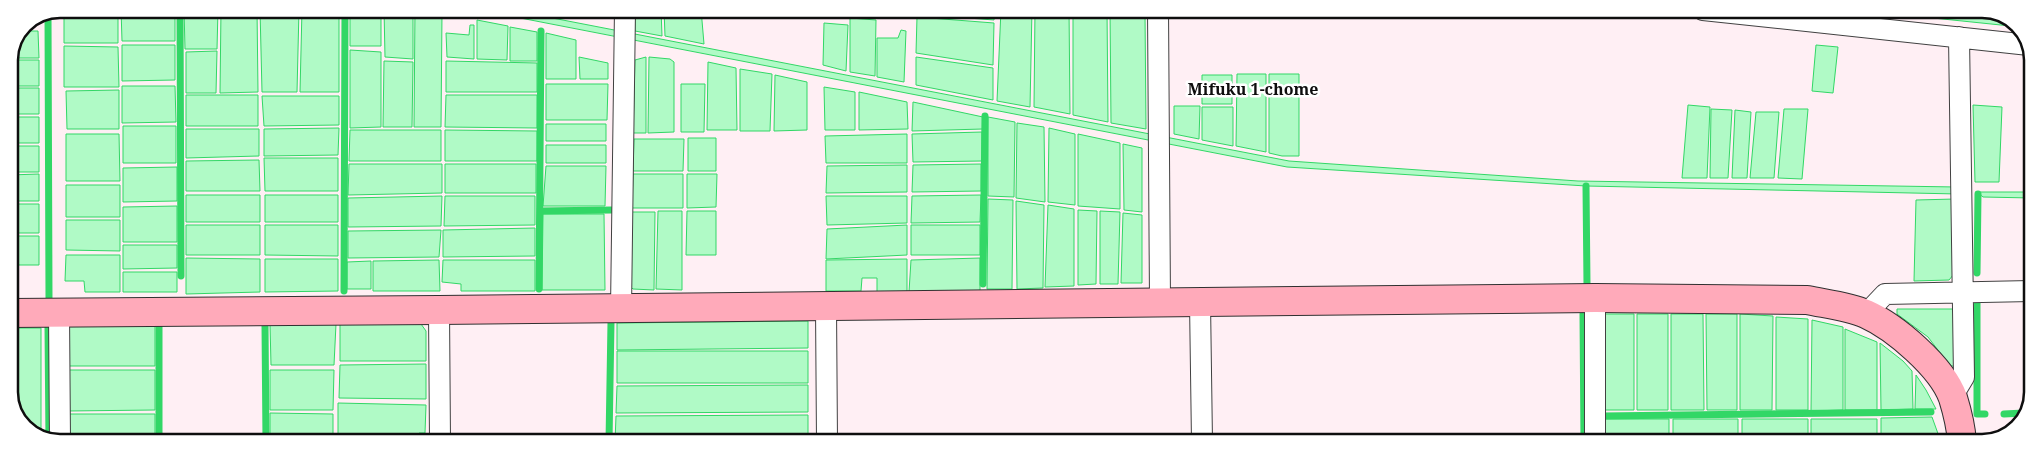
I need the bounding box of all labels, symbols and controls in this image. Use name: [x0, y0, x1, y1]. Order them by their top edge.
district label: Mifuku 1-chome: [1188, 78, 1318, 100]

